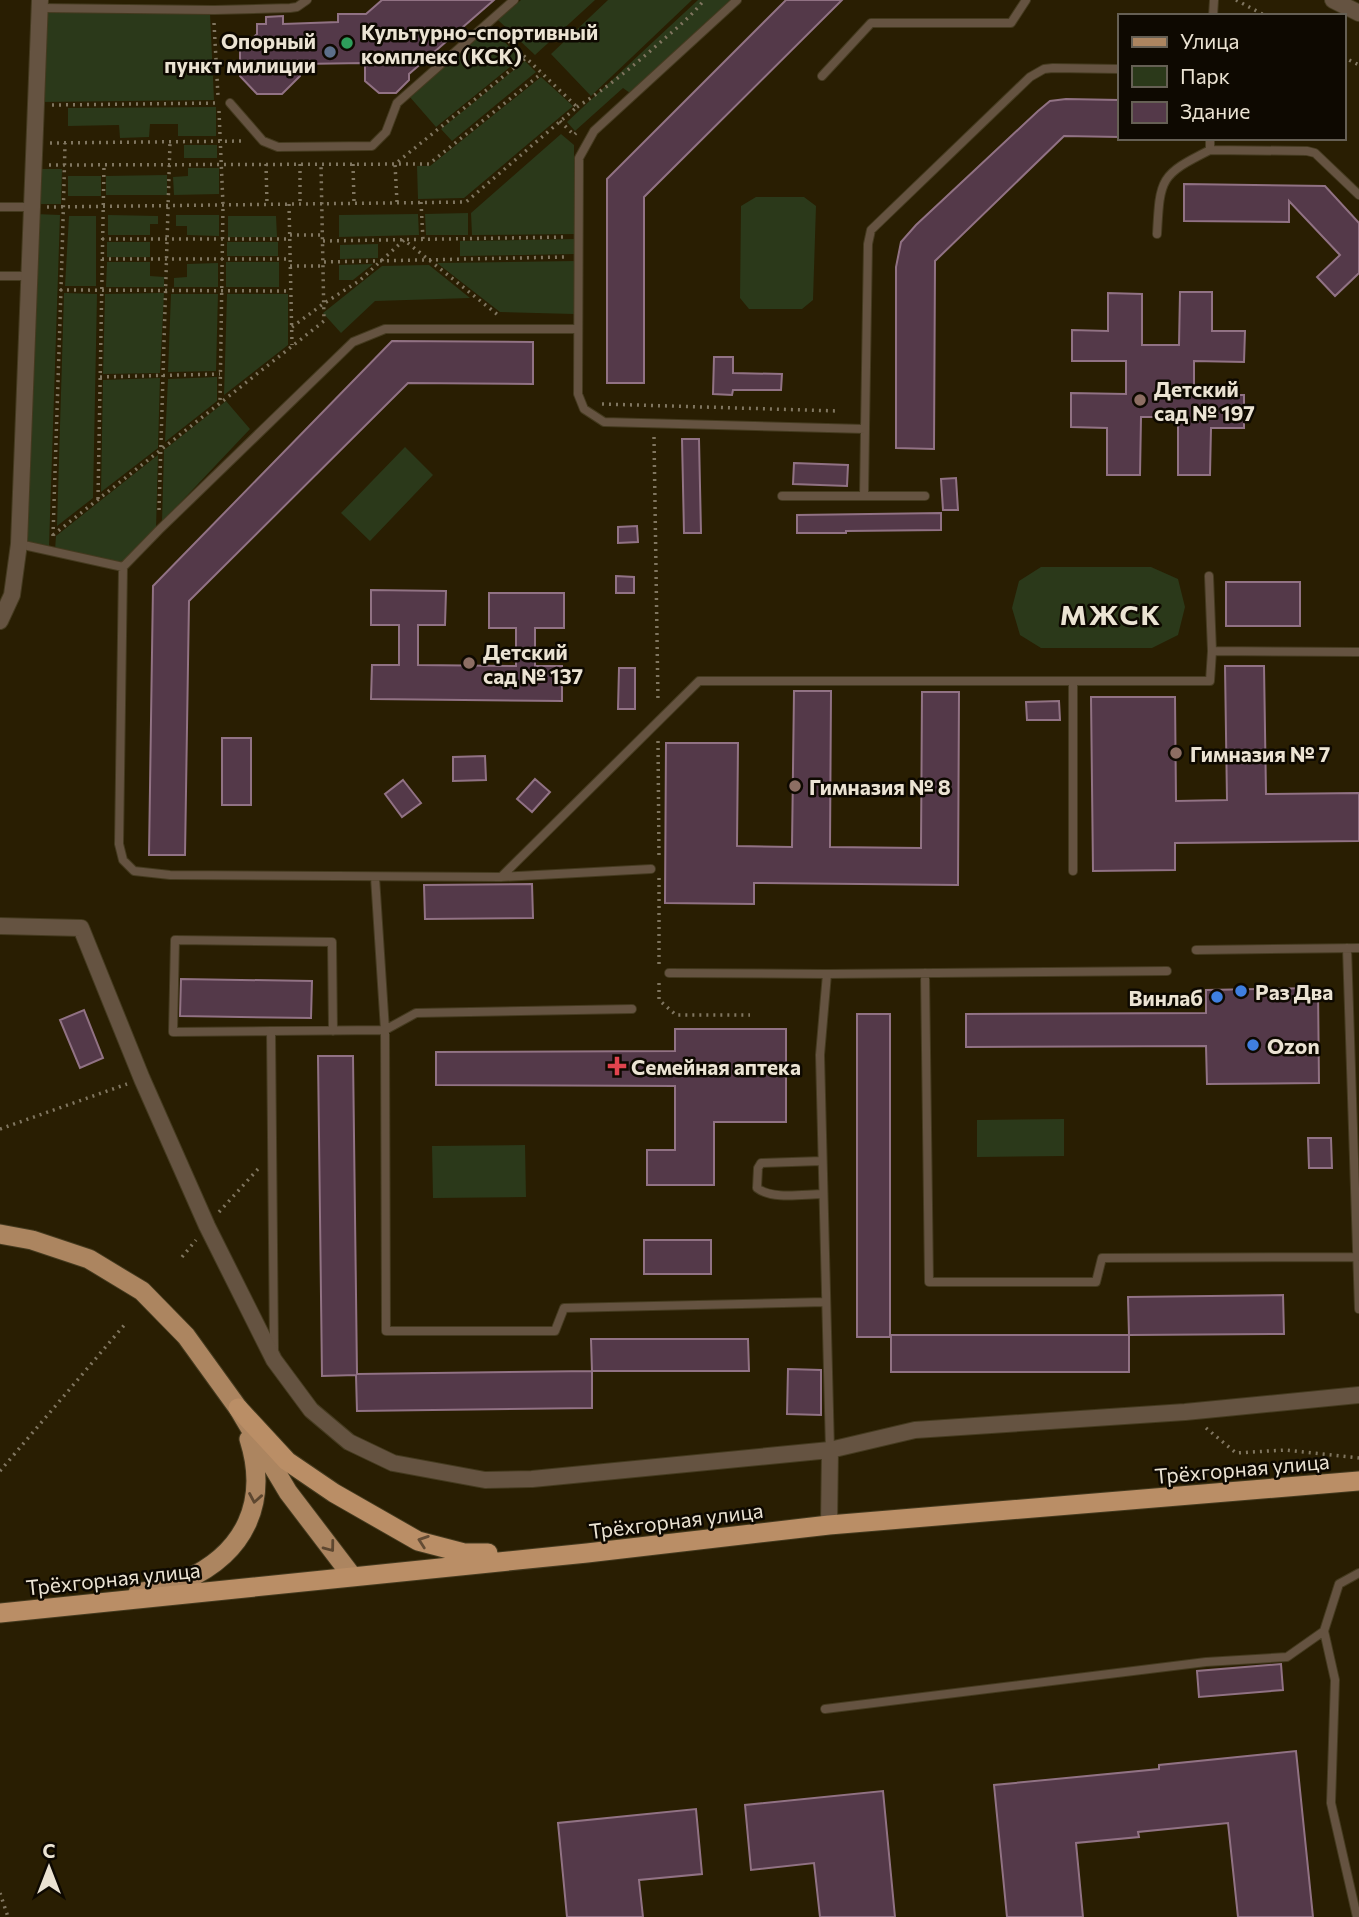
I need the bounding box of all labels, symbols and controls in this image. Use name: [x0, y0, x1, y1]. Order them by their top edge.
legend: [1118, 14, 1345, 140]
place label: Культурно-спортивный комплекс (КСК): [361, 19, 598, 68]
place label: Опорный пункт милиции: [164, 28, 316, 77]
text: Улица: [1180, 28, 1239, 53]
marker: Культурно-спортивный комплекс (КСК): [339, 35, 355, 51]
marker: Опорный пункт милиции: [322, 44, 338, 60]
text: Парк: [1180, 63, 1230, 88]
text: Здание: [1180, 98, 1250, 123]
place label: Детский сад № 197: [1154, 376, 1255, 425]
marker: Детский сад № 197: [1132, 392, 1148, 408]
district label: МЖСК: [1060, 597, 1162, 631]
place label: Детский сад № 137: [483, 639, 583, 688]
marker: Детский сад № 137: [461, 655, 477, 671]
place label: Гимназия № 7: [1190, 741, 1330, 766]
marker: Гимназия № 7: [1168, 745, 1184, 761]
place label: Гимназия № 8: [809, 774, 951, 799]
marker: Гимназия № 8: [787, 778, 803, 794]
place label: Раз Два: [1255, 979, 1333, 1004]
marker: Раз Два: [1233, 983, 1249, 999]
place label: Винлаб: [1129, 985, 1203, 1010]
marker: Винлаб: [1209, 989, 1225, 1005]
place label: Ozon: [1267, 1033, 1320, 1058]
marker: Ozon: [1245, 1037, 1261, 1053]
place label: Семейная аптека: [631, 1054, 801, 1079]
marker: Семейная аптека: [609, 1058, 625, 1074]
street label: Трёхгорная улица: [1154, 1448, 1330, 1488]
one-way arrow: [248, 1492, 263, 1504]
street label: Трёхгорная улица: [587, 1497, 765, 1543]
one-way arrow: [417, 1535, 429, 1549]
one-way arrow: [321, 1539, 334, 1551]
street label: Трёхгорная улица: [24, 1556, 202, 1600]
north arrow: [14, 1833, 84, 1903]
text: С: [43, 1839, 56, 1862]

